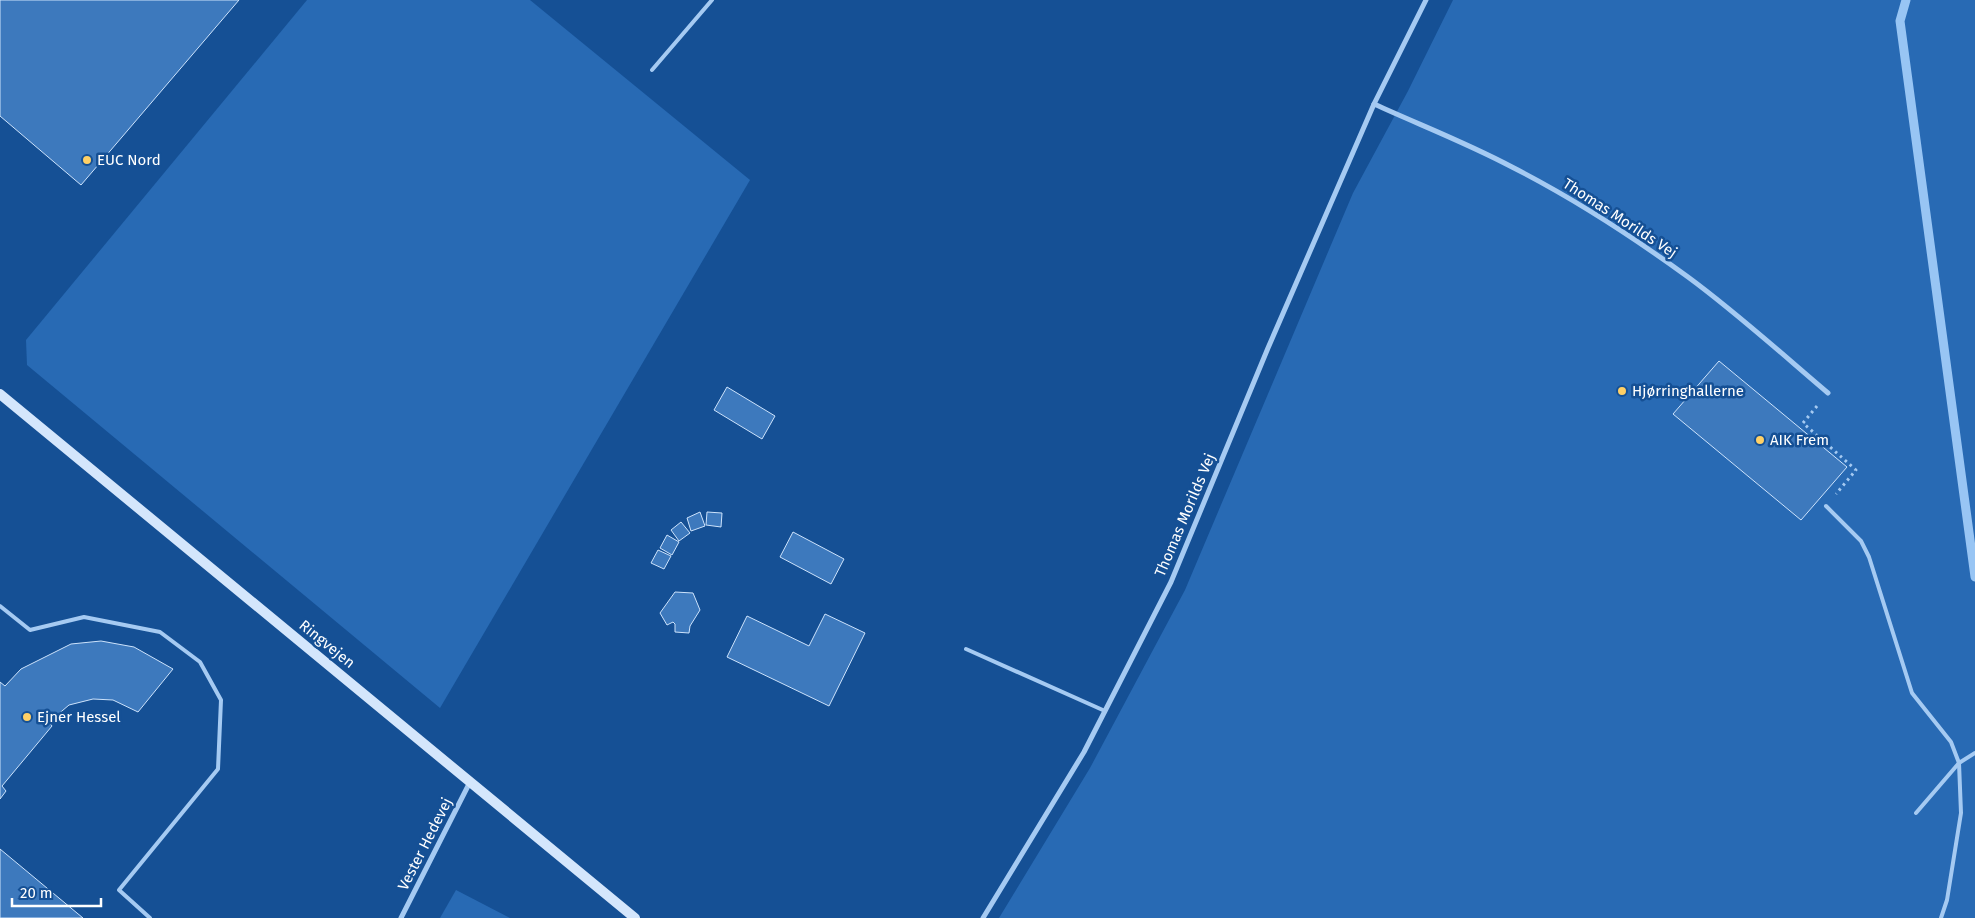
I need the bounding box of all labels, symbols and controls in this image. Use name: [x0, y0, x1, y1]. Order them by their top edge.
place label: EUC Nord: [97, 151, 161, 169]
marker: EUC Nord: [81, 154, 93, 166]
street label: Thomas Morilds Vej: [1560, 174, 1680, 262]
place label: Hjørringhallerne: [1632, 382, 1744, 400]
marker: Hjørringhallerne: [1616, 385, 1628, 397]
place label: AIK Frem: [1770, 431, 1829, 449]
marker: AIK Frem: [1754, 434, 1766, 446]
street label: Thomas Morilds Vej: [1151, 451, 1219, 579]
street label: Ringvejen: [295, 616, 359, 672]
place label: Ejner Hessel: [37, 708, 121, 726]
marker: Ejner Hessel: [21, 711, 33, 723]
street label: Vester Hedevej: [394, 795, 456, 893]
scale bar: [12, 876, 101, 908]
text: 20 m: [20, 884, 53, 902]

